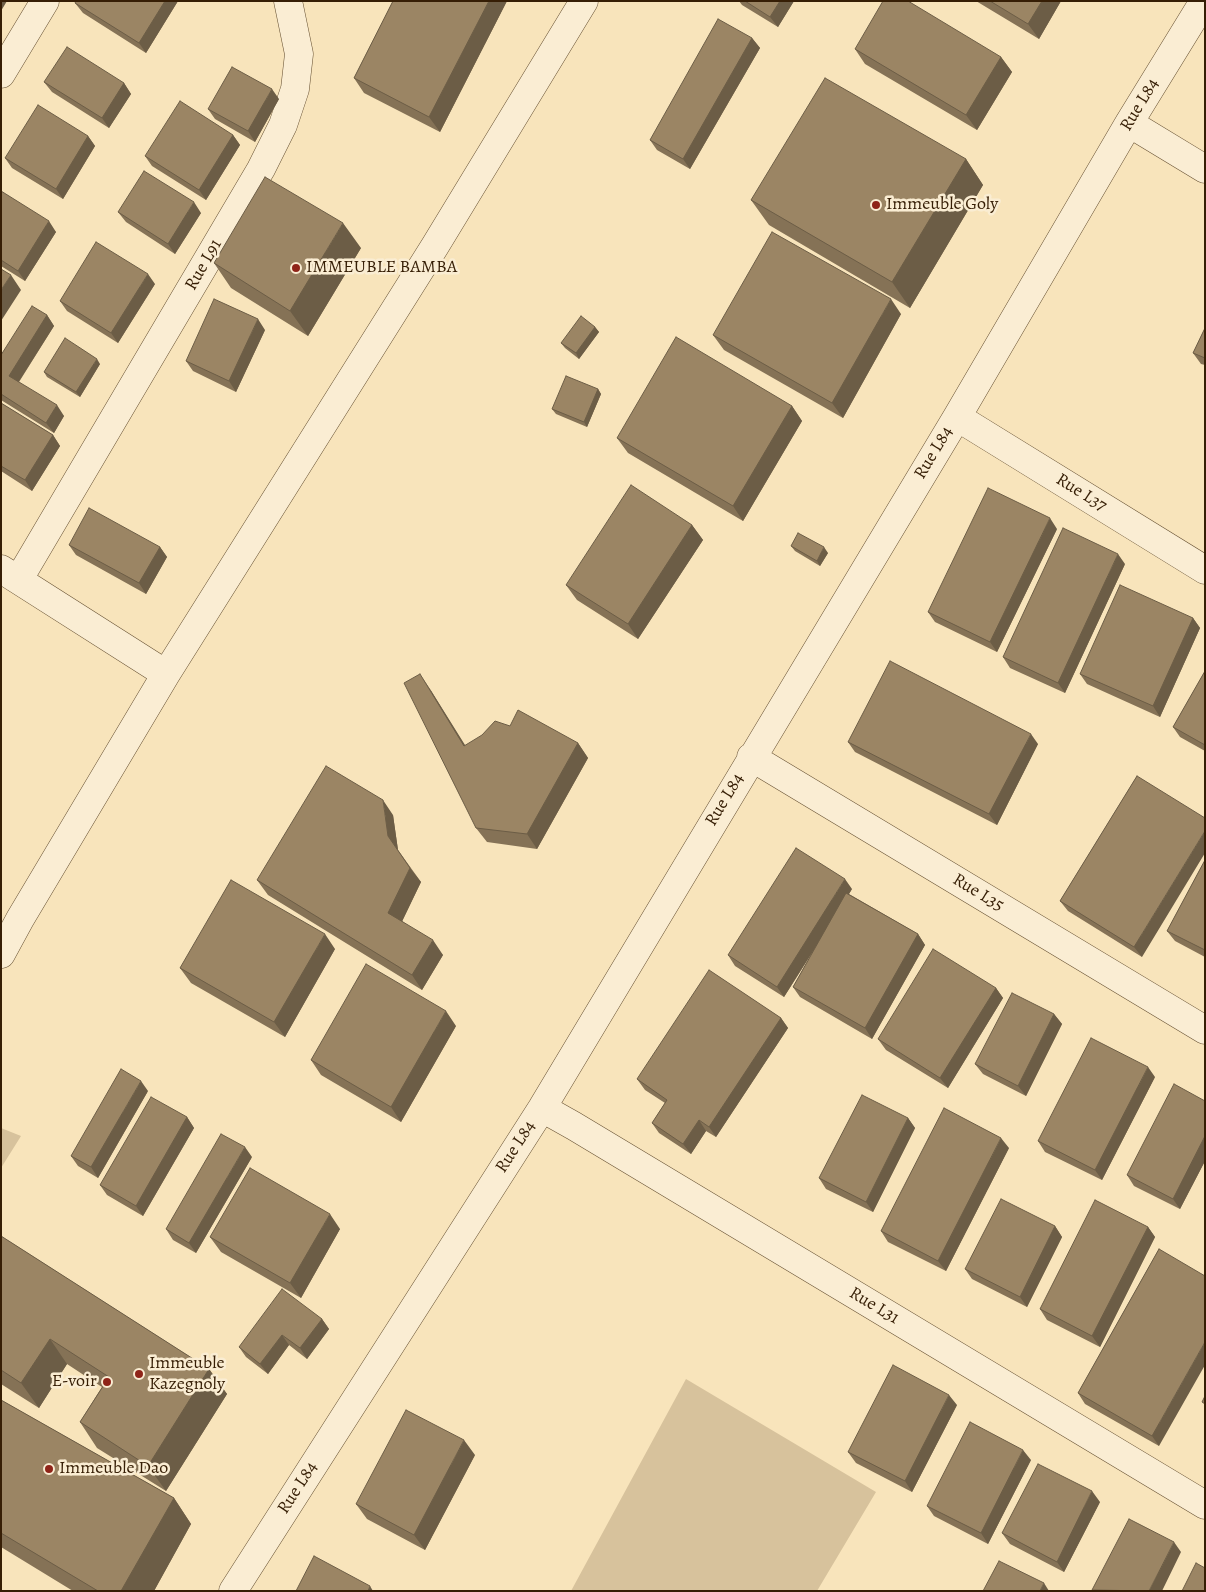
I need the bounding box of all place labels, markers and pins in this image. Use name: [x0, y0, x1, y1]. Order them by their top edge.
place label: Immeuble Goly: [886, 194, 998, 216]
marker: Immeuble Goly: [870, 199, 882, 211]
place label: IMMEUBLE BAMBA: [306, 257, 457, 279]
marker: IMMEUBLE BAMBA: [290, 262, 302, 274]
place label: Immeuble Kazegnoly: [149, 1353, 225, 1396]
marker: Immeuble Kazegnoly: [133, 1368, 145, 1380]
place label: E-voir: [52, 1371, 97, 1393]
marker: E-voir: [101, 1376, 113, 1388]
place label: Immeuble Dao: [59, 1458, 168, 1480]
marker: Immeuble Dao: [43, 1463, 55, 1475]

